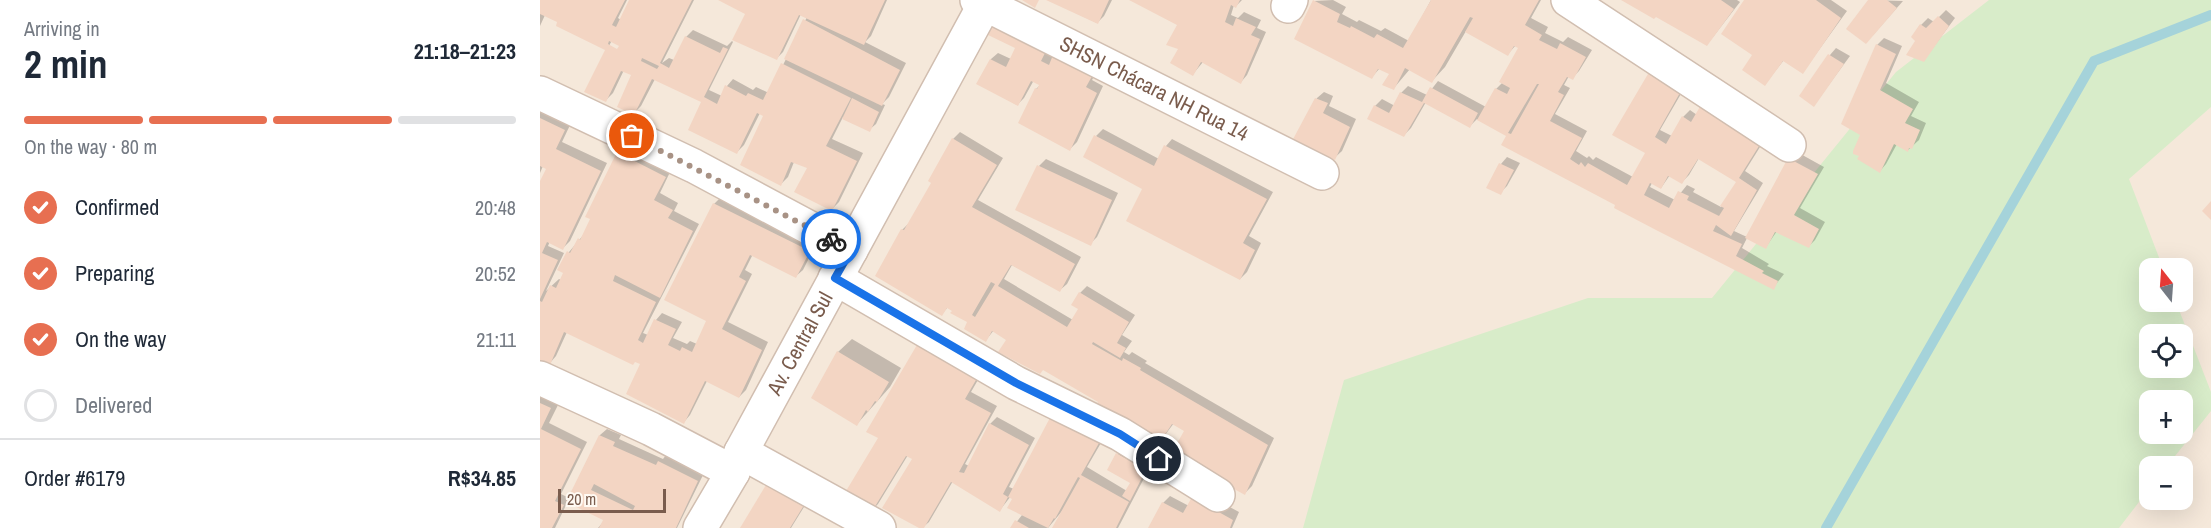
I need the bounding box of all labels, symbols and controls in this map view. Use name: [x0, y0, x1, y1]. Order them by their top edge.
text: Arriving in: [24, 15, 100, 42]
street label: SHSN Chácara NH Rua 14: [1055, 29, 1254, 148]
text: 21:18–21:23: [414, 36, 516, 66]
text: 2 min: [24, 38, 108, 90]
pin: [606, 110, 657, 161]
icon: bag: [615, 119, 648, 152]
text: On the way · 80 m: [24, 133, 157, 160]
icon: check: [24, 191, 57, 224]
text: Confirmed: [75, 192, 159, 222]
text: 20:48: [475, 194, 516, 221]
courier: [801, 209, 861, 269]
icon: bike: [815, 223, 848, 256]
icon: check: [24, 257, 57, 290]
text: Preparing: [75, 258, 154, 288]
north arrow: [2139, 258, 2193, 312]
map controls: [2139, 258, 2193, 510]
text: 20:52: [475, 260, 516, 287]
street label: Av. Central Sul: [759, 287, 839, 401]
icon: check: [24, 323, 57, 356]
text: On the way: [75, 324, 166, 354]
button: locate: [2139, 324, 2193, 378]
text: 21:11: [476, 326, 516, 353]
text: Delivered: [75, 390, 152, 420]
button: +: [2139, 390, 2193, 444]
pin: [1133, 433, 1184, 484]
icon: home: [1142, 442, 1175, 475]
button: −: [2139, 456, 2193, 510]
text: Order #6179: [24, 463, 125, 493]
text: R$34.85: [448, 463, 516, 493]
scale bar: [558, 486, 666, 514]
text: 20 m: [567, 488, 596, 510]

